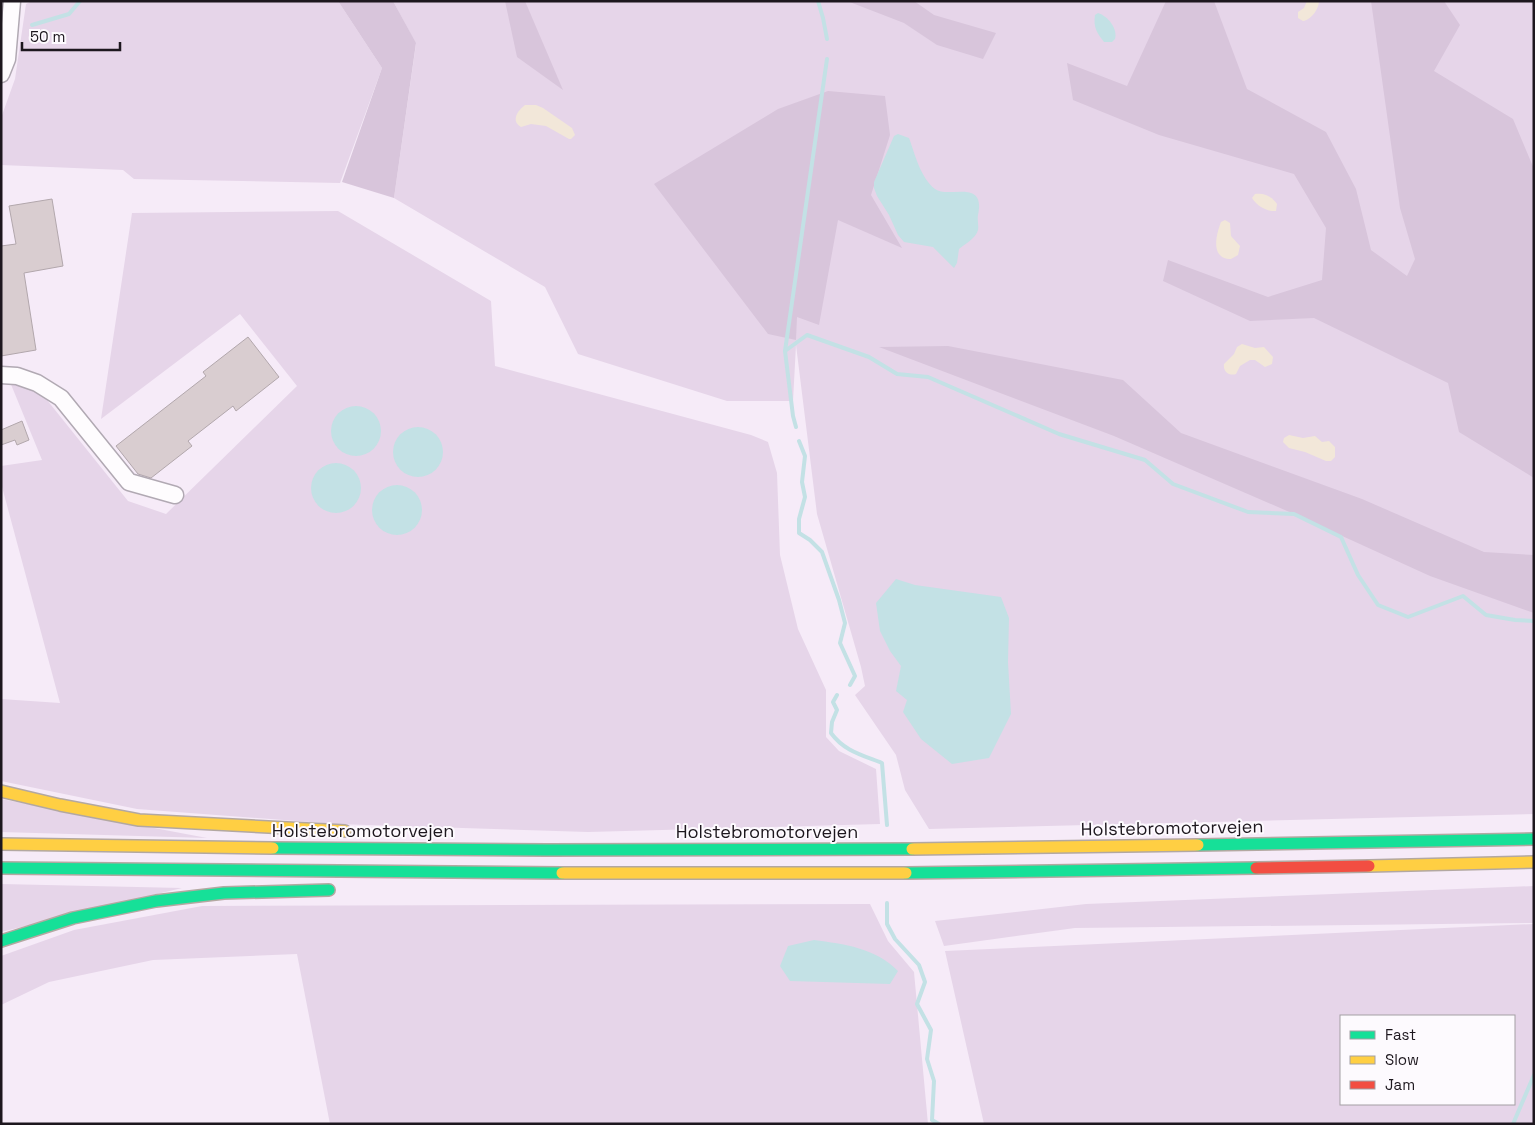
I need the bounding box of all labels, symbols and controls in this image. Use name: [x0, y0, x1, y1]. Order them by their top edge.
scale bar: [22, 20, 120, 52]
text: 50 m: [30, 27, 65, 46]
street label: Holstebromotorvejen: [1080, 814, 1264, 841]
street label: Holstebromotorvejen: [272, 819, 454, 842]
street label: Holstebromotorvejen: [676, 820, 858, 843]
legend: [1340, 1015, 1515, 1105]
text: Fast: [1385, 1025, 1416, 1044]
text: Slow: [1385, 1050, 1419, 1069]
text: Jam: [1385, 1075, 1415, 1094]

